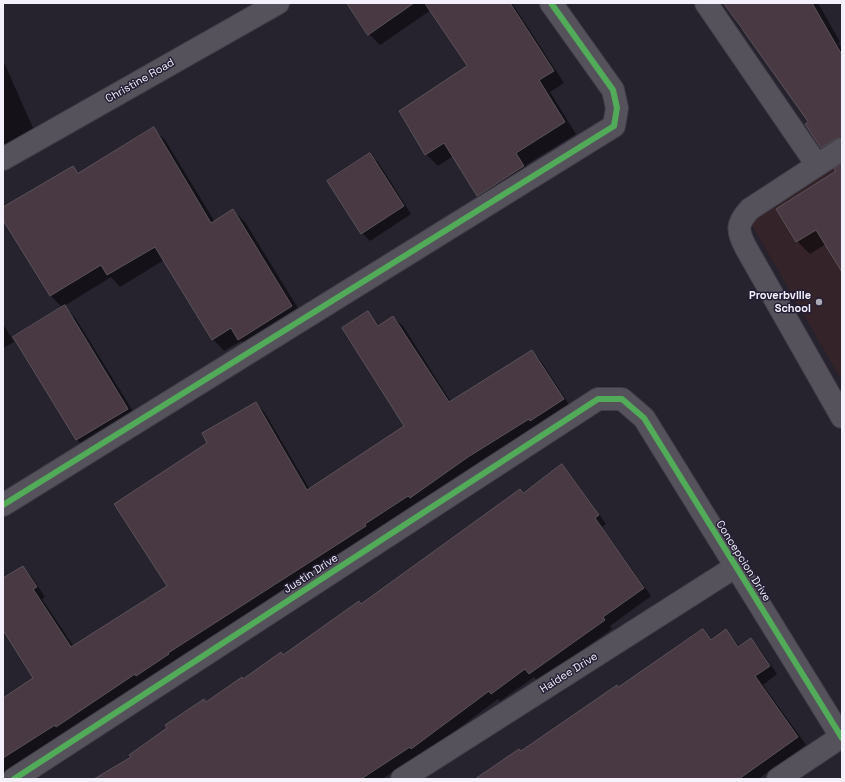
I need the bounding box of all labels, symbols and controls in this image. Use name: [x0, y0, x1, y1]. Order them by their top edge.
street label: Christine Road: [103, 56, 177, 106]
place label: Proverbville School: [749, 289, 811, 315]
marker: Proverbville School: [814, 297, 824, 307]
street label: Concepcion Drive: [713, 518, 773, 604]
street label: Justin Drive: [281, 551, 341, 597]
street label: Haidee Drive: [538, 650, 600, 696]

